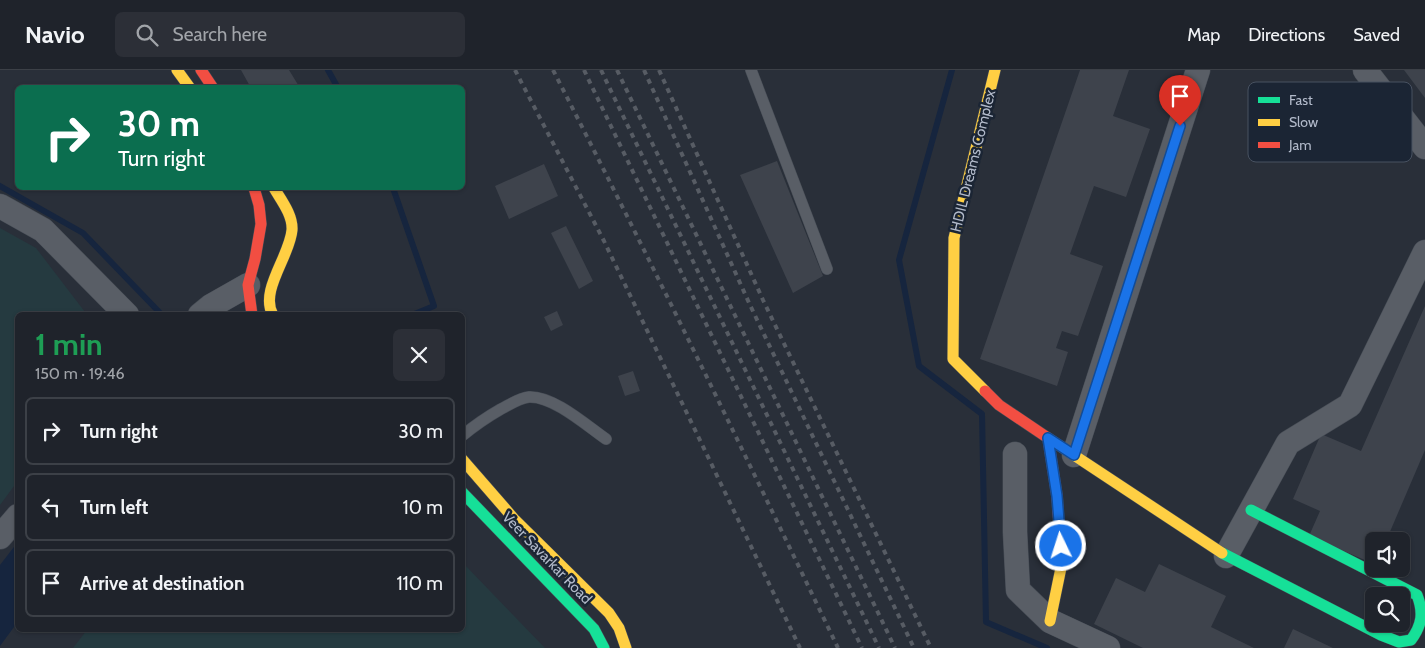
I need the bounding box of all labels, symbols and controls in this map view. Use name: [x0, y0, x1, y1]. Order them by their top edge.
search box: [115, 12, 465, 57]
text: Navio: [25, 20, 85, 49]
icon: search: [133, 21, 161, 49]
text: Search here: [173, 23, 267, 46]
text: Map: [1187, 24, 1220, 46]
text: Directions: [1248, 24, 1325, 46]
text: Saved: [1353, 24, 1400, 46]
pin: [1159, 75, 1201, 126]
icon: arrive: [1166, 82, 1194, 110]
legend: [1248, 82, 1412, 162]
street label: HDIL Dreams Complex: [947, 88, 999, 234]
text: Fast: [1289, 91, 1313, 109]
text: 30 m: [118, 102, 200, 145]
icon: right: [35, 105, 100, 170]
text: Slow: [1289, 113, 1318, 131]
text: Jam: [1288, 136, 1311, 154]
text: Turn right: [118, 145, 205, 172]
text: 1 min: [35, 326, 103, 363]
button: close: [393, 329, 445, 381]
text: 150 m · 19:46: [35, 364, 125, 383]
icon: right: [37, 417, 65, 445]
text: Turn right: [80, 420, 158, 443]
text: 30 m: [399, 420, 443, 443]
icon: left: [37, 493, 65, 521]
text: Turn left: [80, 496, 148, 519]
text: 10 m: [403, 496, 443, 519]
street label: Veer Savarkar Road: [498, 508, 596, 608]
position arrow: [1034, 519, 1086, 571]
map controls: [1365, 532, 1410, 632]
button: sound: [1365, 532, 1410, 577]
icon: arrive: [37, 569, 65, 597]
text: Arrive at destination: [80, 572, 244, 595]
text: 110 m: [396, 572, 443, 595]
button: search: [1365, 587, 1410, 632]

